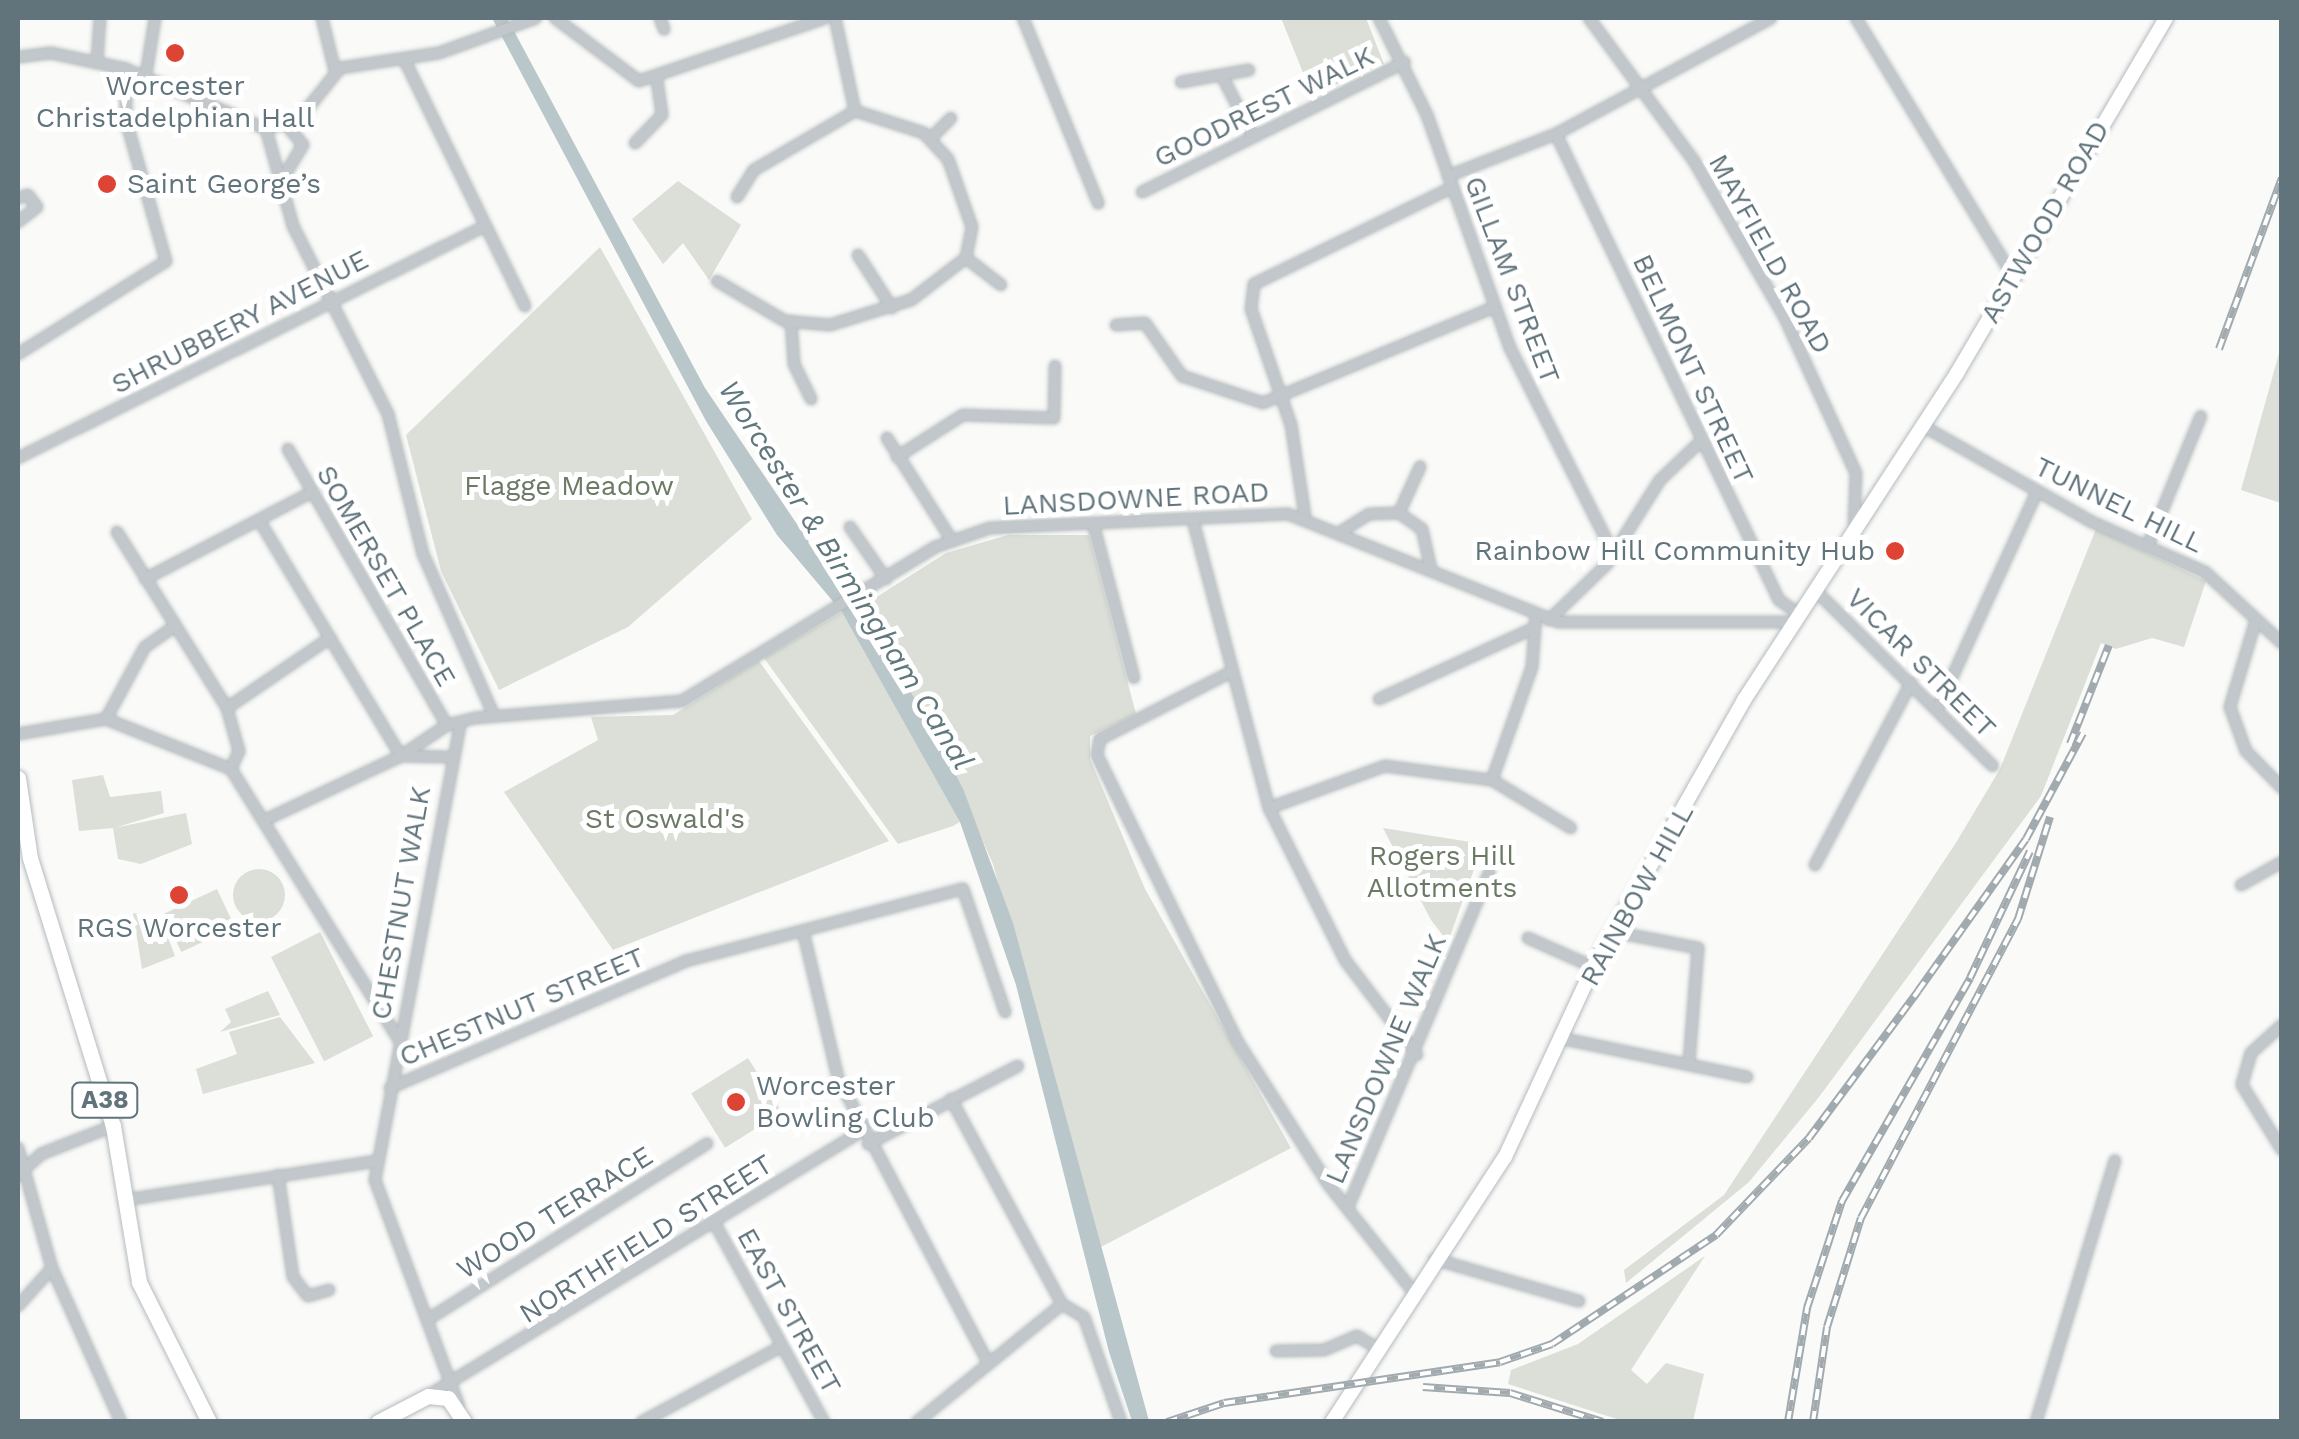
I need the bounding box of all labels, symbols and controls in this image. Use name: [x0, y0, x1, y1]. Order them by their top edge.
street label: GOODREST WALK: [1148, 39, 1380, 175]
marker: Worcester Christadelphian Hall: [164, 42, 186, 64]
place label: Worcester Christadelphian Hall: [36, 69, 314, 135]
street label: ASTWOOD ROAD: [1973, 115, 2117, 329]
street label: MAYFIELD ROAD: [1701, 148, 1839, 360]
place label: Saint George’s: [127, 167, 321, 201]
street label: GILLAM STREET: [1457, 172, 1567, 388]
marker: Saint George’s: [96, 173, 118, 195]
street label: SHRUBBERY AVENUE: [105, 242, 375, 402]
street label: BELMONT STREET: [1625, 249, 1761, 489]
water label: Worcester & Birmingham Canal: [711, 373, 981, 777]
street label: TUNNEL HILL: [2029, 449, 2209, 561]
street label: SOMERSET PLACE: [309, 459, 463, 693]
park label: Flagge Meadow: [464, 469, 674, 503]
street label: LANSDOWNE ROAD: [1002, 475, 1270, 523]
place label: Rainbow Hill Community Hub: [1472, 534, 1875, 568]
marker: Rainbow Hill Community Hub: [1884, 540, 1906, 562]
street label: VICAR STREET: [1839, 581, 2003, 745]
street label: CHESTNUT WALK: [364, 783, 438, 1023]
street label: RAINBOW HILL: [1573, 798, 1701, 992]
park label: St Oswald's: [585, 802, 745, 836]
park label: Rogers Hill Allotments: [1367, 839, 1517, 905]
marker: RGS Worcester: [168, 884, 190, 906]
place label: RGS Worcester: [76, 911, 282, 945]
street label: LANSDOWNE WALK: [1318, 929, 1454, 1189]
street label: CHESTNUT STREET: [394, 940, 650, 1074]
place label: Worcester Bowling Club: [756, 1069, 934, 1135]
road number: A38: [70, 1080, 140, 1120]
marker: Worcester Bowling Club: [725, 1091, 747, 1113]
street label: WOOD TERRACE: [451, 1139, 659, 1287]
street label: NORTHFIELD STREET: [513, 1147, 779, 1331]
street label: EAST STREET: [729, 1222, 849, 1400]

